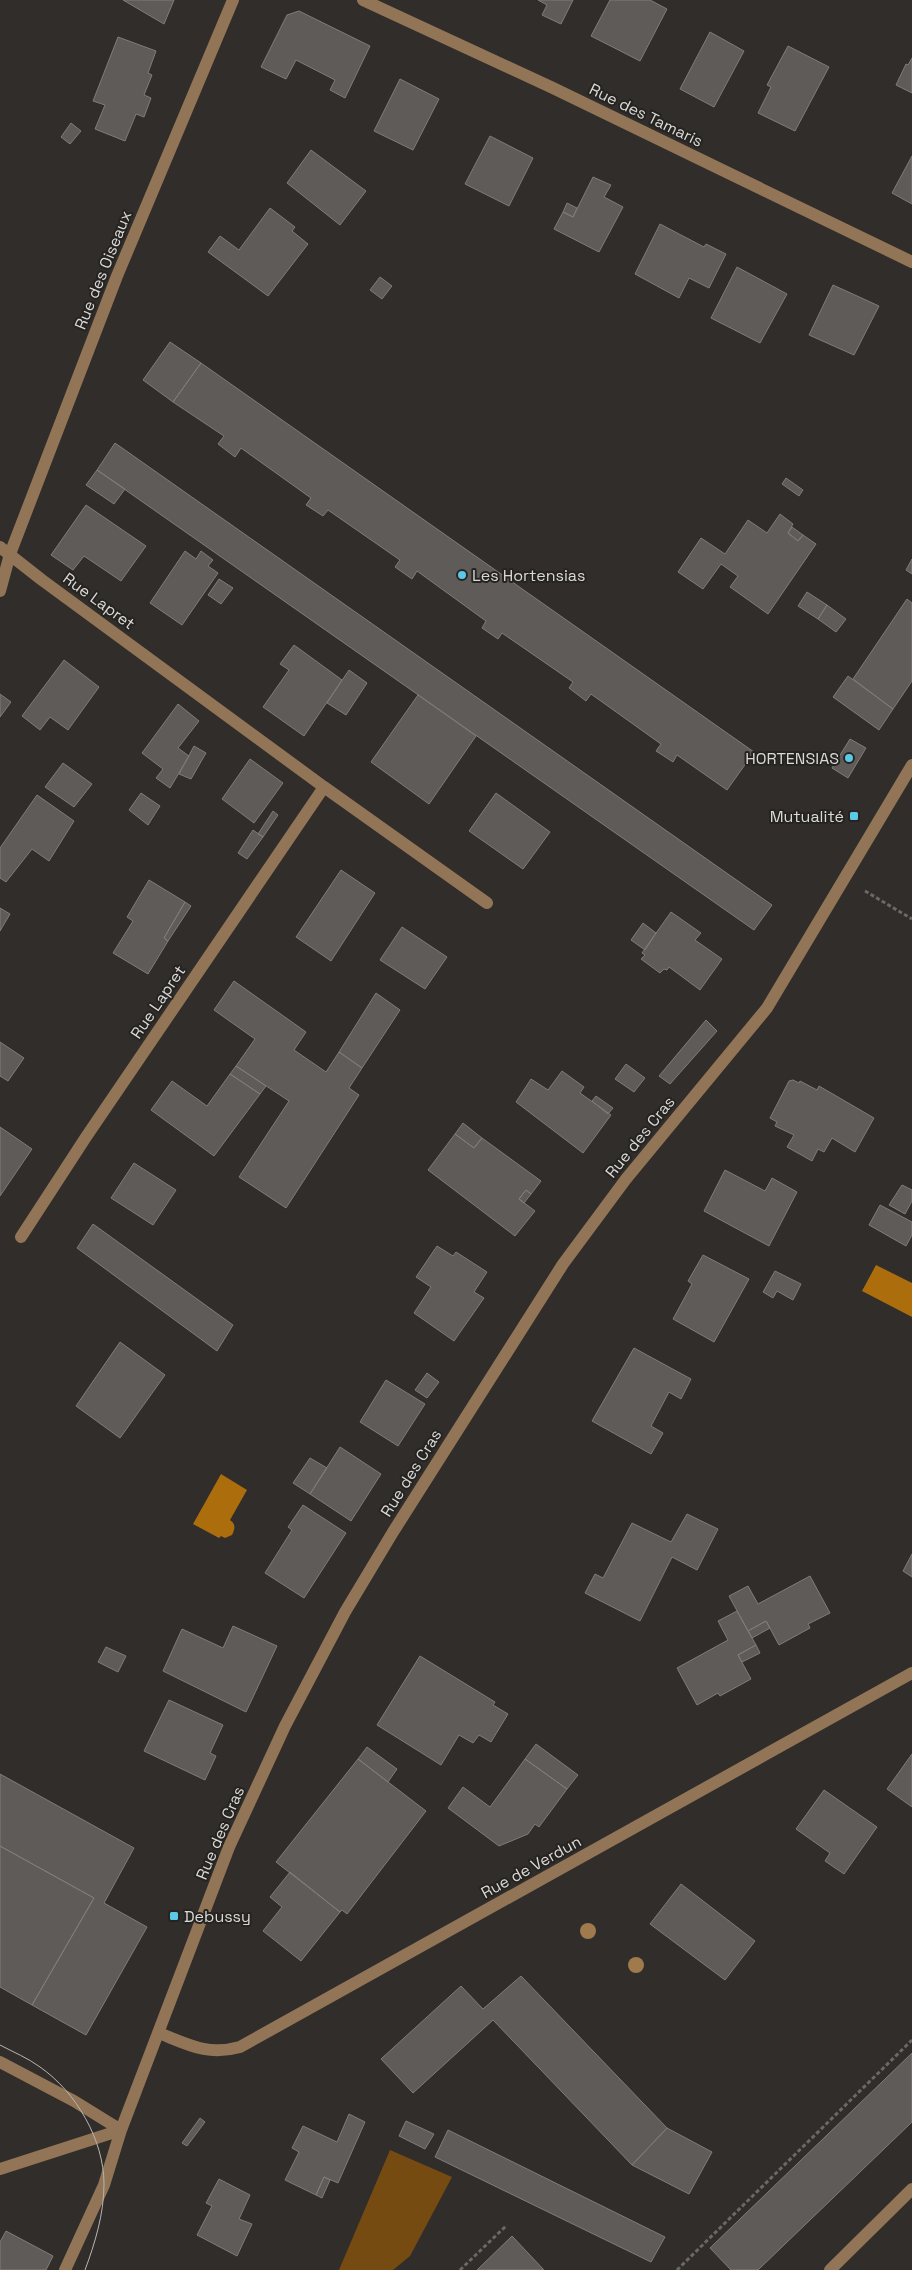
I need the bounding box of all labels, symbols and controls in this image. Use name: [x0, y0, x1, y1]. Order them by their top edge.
street label: Rue des Tamaris: [586, 78, 706, 152]
street label: Rue des Oiseaux: [70, 207, 136, 333]
place label: Les Hortensias: [472, 565, 585, 586]
street label: Rue Lapret: [59, 568, 139, 634]
marker: Les Hortensias: [456, 569, 468, 581]
place label: HORTENSIAS: [745, 748, 839, 769]
marker: HORTENSIAS: [843, 752, 855, 764]
place label: Mutualité: [770, 806, 844, 827]
marker: Mutualité: [848, 810, 860, 822]
street label: Rue Lapret: [126, 961, 190, 1043]
street label: Rue des Cras: [601, 1092, 679, 1182]
street label: Rue des Cras: [376, 1425, 446, 1521]
street label: Rue des Cras: [191, 1783, 249, 1883]
street label: Rue de Verdun: [477, 1831, 585, 1903]
place label: Debussy: [184, 1906, 251, 1927]
marker: Debussy: [168, 1910, 180, 1922]

